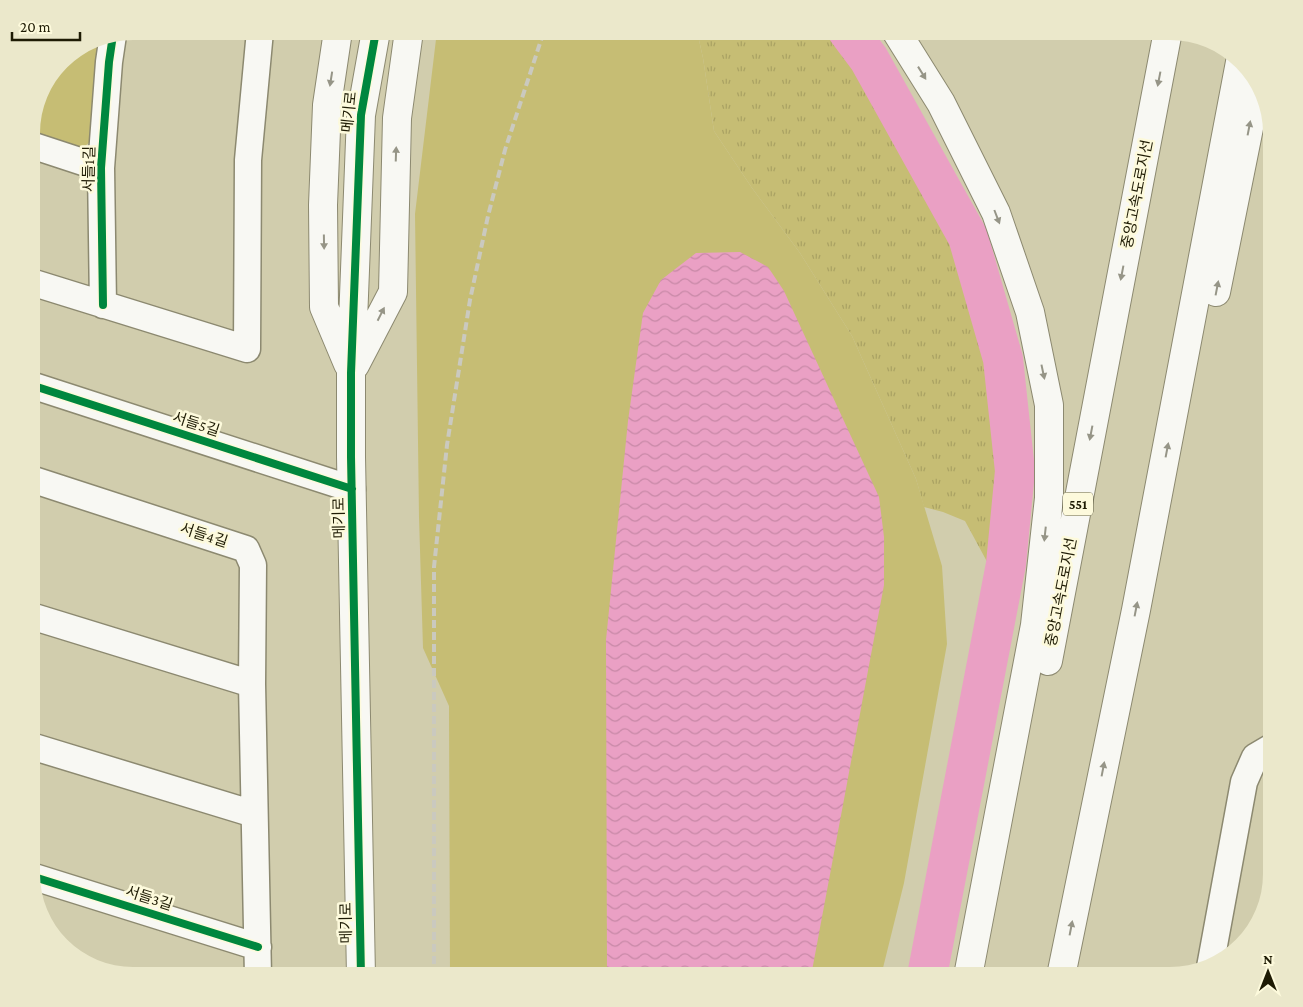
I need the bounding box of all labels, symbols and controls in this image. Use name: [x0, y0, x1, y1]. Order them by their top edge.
scale bar: [12, 10, 80, 42]
text: 20 m: [20, 19, 51, 35]
one-way arrow: [917, 66, 926, 79]
one-way arrow: [326, 72, 334, 88]
one-way arrow: [1155, 72, 1163, 87]
street label: 메기로: [339, 91, 359, 133]
one-way arrow: [1245, 120, 1253, 136]
street label: 중앙고속도로지선: [1119, 138, 1155, 250]
street label: 서들1길: [81, 146, 97, 192]
one-way arrow: [392, 146, 400, 162]
one-way arrow: [994, 209, 1001, 224]
one-way arrow: [320, 234, 328, 250]
one-way arrow: [1118, 266, 1126, 281]
one-way arrow: [1213, 280, 1221, 295]
one-way arrow: [377, 307, 385, 321]
one-way arrow: [1039, 365, 1047, 381]
street label: 서들5길: [170, 409, 222, 439]
one-way arrow: [1087, 425, 1095, 441]
one-way arrow: [1163, 442, 1171, 458]
road number: 551: [1063, 492, 1093, 516]
street label: 메기로: [331, 497, 347, 539]
street label: 서들4길: [178, 520, 230, 550]
one-way arrow: [1041, 526, 1049, 542]
street label: 중앙고속도로지선: [1043, 536, 1079, 648]
one-way arrow: [1132, 601, 1140, 617]
one-way arrow: [1100, 760, 1108, 776]
street label: 서들3길: [123, 883, 175, 913]
street label: 메기로: [338, 902, 354, 944]
one-way arrow: [1067, 920, 1075, 936]
north arrow: [1243, 947, 1293, 997]
text: N: [1263, 951, 1273, 967]

